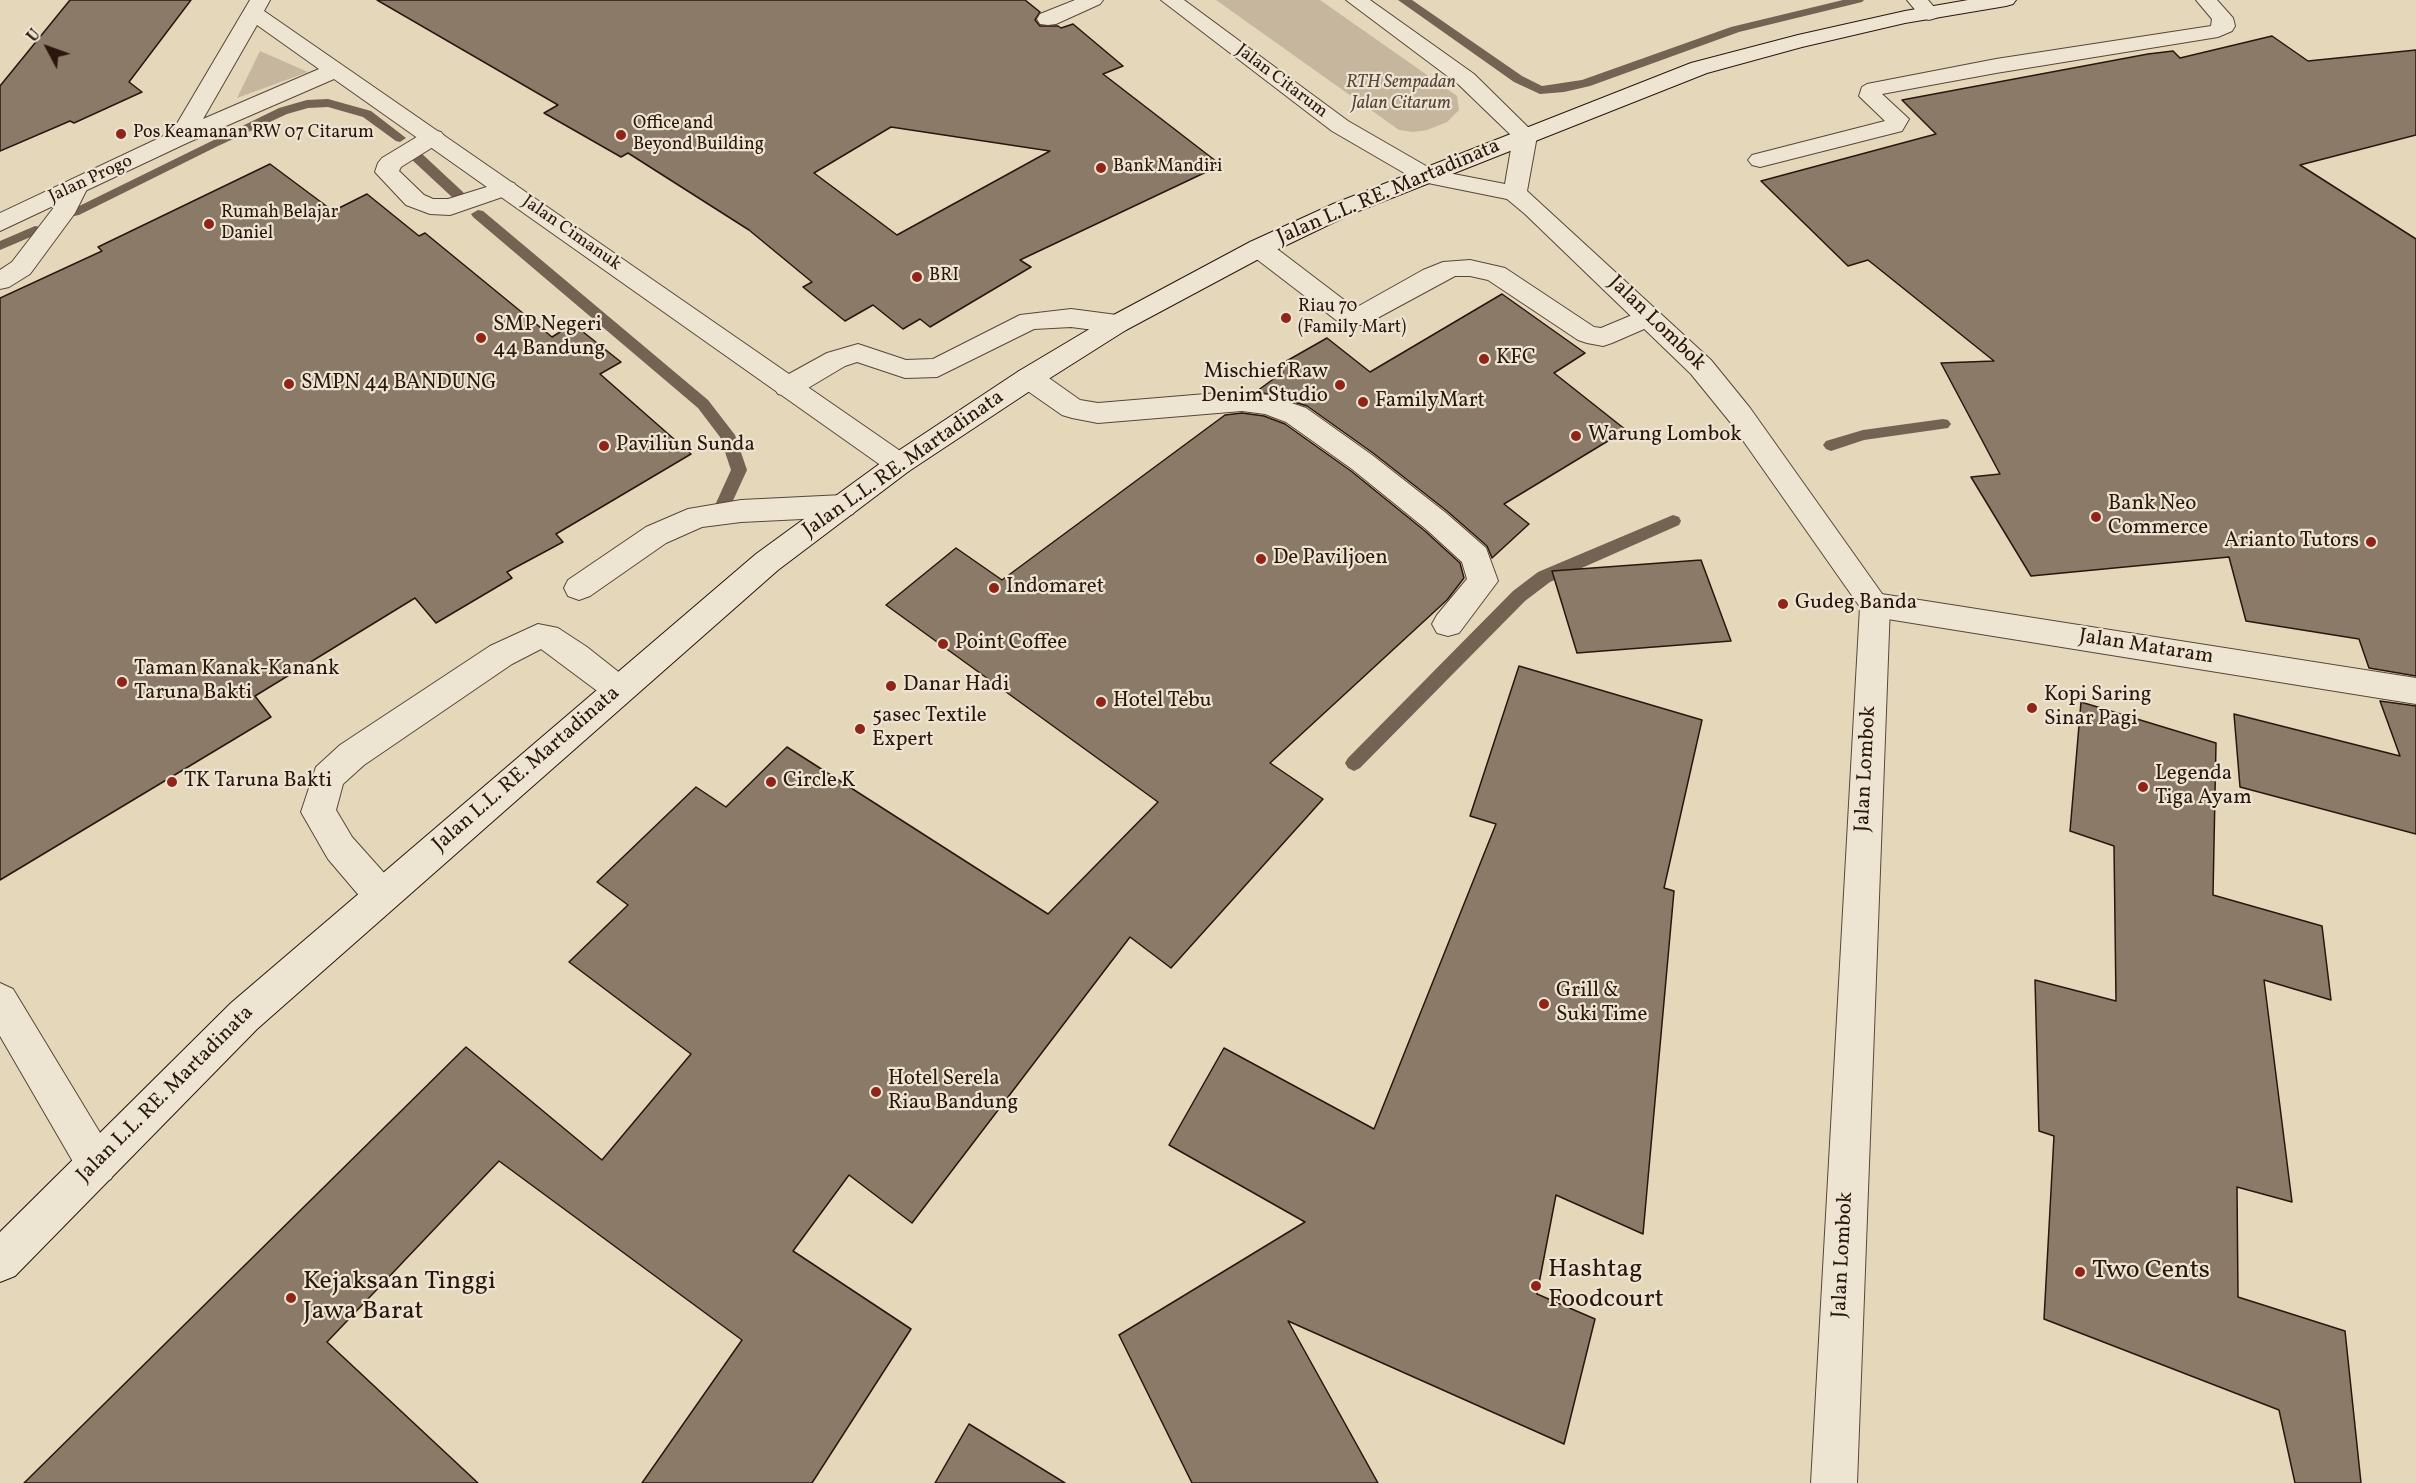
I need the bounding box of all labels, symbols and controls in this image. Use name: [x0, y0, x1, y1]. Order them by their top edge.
north arrow: [18, 18, 78, 78]
text: U: [23, 25, 46, 48]
street label: Jalan Citarum: [1231, 40, 1331, 124]
park label: RTH Sempadan Jalan Citarum: [1346, 73, 1456, 116]
place label: Office and Beyond Building: [633, 114, 764, 156]
place label: Pos Keamanan RW 07 Citarum: [133, 123, 374, 145]
marker: Pos Keamanan RW 07 Citarum: [114, 127, 128, 141]
marker: Office and Beyond Building: [614, 128, 628, 142]
street label: Jalan L.L. RE. Martadinata: [1274, 135, 1504, 251]
street label: Jalan Progo: [46, 151, 136, 209]
place label: Bank Mandiri: [1113, 157, 1222, 179]
marker: Bank Mandiri: [1094, 161, 1108, 175]
street label: Jalan Cimanuk: [517, 192, 625, 276]
place label: Rumah Belajar Daniel: [221, 203, 338, 246]
marker: Rumah Belajar Daniel: [202, 217, 216, 231]
place label: BRI: [929, 266, 959, 288]
marker: BRI: [910, 270, 924, 284]
street label: Jalan Lombok: [1602, 271, 1710, 377]
place label: Riau 70 (Family Mart): [1298, 297, 1406, 340]
marker: Riau 70 (Family Mart): [1279, 311, 1293, 325]
place label: SMP Negeri 44 Bandung: [493, 313, 605, 363]
marker: SMP Negeri 44 Bandung: [474, 331, 488, 345]
place label: KFC: [1496, 346, 1536, 372]
marker: KFC: [1477, 352, 1491, 366]
place label: Mischief Raw Denim Studio: [1201, 360, 1328, 410]
place label: SMPN 44 BANDUNG: [301, 371, 497, 397]
marker: SMPN 44 BANDUNG: [282, 377, 296, 391]
marker: Mischief Raw Denim Studio: [1333, 378, 1347, 392]
street label: Jalan L.L. RE. Martadinata: [799, 386, 1009, 544]
place label: FamilyMart: [1375, 389, 1485, 415]
marker: FamilyMart: [1356, 395, 1370, 409]
place label: Warung Lombok: [1588, 423, 1742, 449]
marker: Warung Lombok: [1569, 429, 1583, 443]
place label: Paviliun Sunda: [616, 433, 755, 459]
marker: Paviliun Sunda: [597, 439, 611, 453]
place label: Bank Neo Commerce: [2108, 492, 2208, 542]
marker: Bank Neo Commerce: [2089, 510, 2103, 524]
place label: Arianto Tutors: [2224, 529, 2359, 555]
marker: Arianto Tutors: [2364, 535, 2378, 549]
place label: De Paviljoen: [1273, 546, 1388, 572]
marker: De Paviljoen: [1254, 552, 1268, 566]
place label: Indomaret: [1006, 575, 1104, 601]
marker: Indomaret: [987, 581, 1001, 595]
place label: Gudeg Banda: [1795, 591, 1917, 617]
marker: Gudeg Banda: [1776, 597, 1790, 611]
street label: Jalan Mataram: [2077, 625, 2215, 671]
place label: Point Coffee: [955, 631, 1067, 657]
marker: Point Coffee: [936, 637, 950, 651]
place label: Taman Kanak-Kanank Taruna Bakti: [134, 657, 339, 707]
place label: Danar Hadi: [903, 673, 1009, 699]
marker: Taman Kanak-Kanank Taruna Bakti: [115, 675, 129, 689]
marker: Danar Hadi: [884, 679, 898, 693]
street label: Jalan L.L. RE. Martadinata: [428, 682, 626, 858]
place label: Kopi Saring Sinar Pagi: [2044, 683, 2152, 733]
place label: Hotel Tebu: [1113, 689, 1212, 715]
marker: Hotel Tebu: [1094, 695, 1108, 709]
marker: Kopi Saring Sinar Pagi: [2025, 701, 2039, 715]
place label: 5asec Textile Expert: [872, 704, 987, 754]
street label: Jalan Lombok: [1851, 705, 1883, 833]
marker: 5asec Textile Expert: [853, 722, 867, 736]
place label: Legenda Tiga Ayam: [2155, 762, 2252, 812]
place label: TK Taruna Bakti: [184, 769, 332, 795]
place label: Circle K: [783, 769, 855, 795]
marker: TK Taruna Bakti: [165, 775, 179, 789]
marker: Circle K: [764, 775, 778, 789]
marker: Legenda Tiga Ayam: [2136, 780, 2150, 794]
place label: Grill & Suki Time: [1556, 979, 1647, 1029]
marker: Grill & Suki Time: [1537, 997, 1551, 1011]
street label: Jalan L.L. RE. Martadinata: [72, 1001, 260, 1189]
place label: Hotel Serela Riau Bandung: [888, 1067, 1018, 1117]
marker: Hotel Serela Riau Bandung: [869, 1085, 883, 1099]
street label: Jalan Lombok: [1828, 1191, 1860, 1319]
place label: Hashtag Foodcourt: [1548, 1255, 1664, 1316]
place label: Two Cents: [2092, 1256, 2210, 1288]
marker: Two Cents: [2073, 1265, 2087, 1279]
place label: Kejaksaan Tinggi Jawa Barat: [303, 1267, 496, 1328]
marker: Hashtag Foodcourt: [1529, 1279, 1543, 1293]
marker: Kejaksaan Tinggi Jawa Barat: [284, 1291, 298, 1305]

